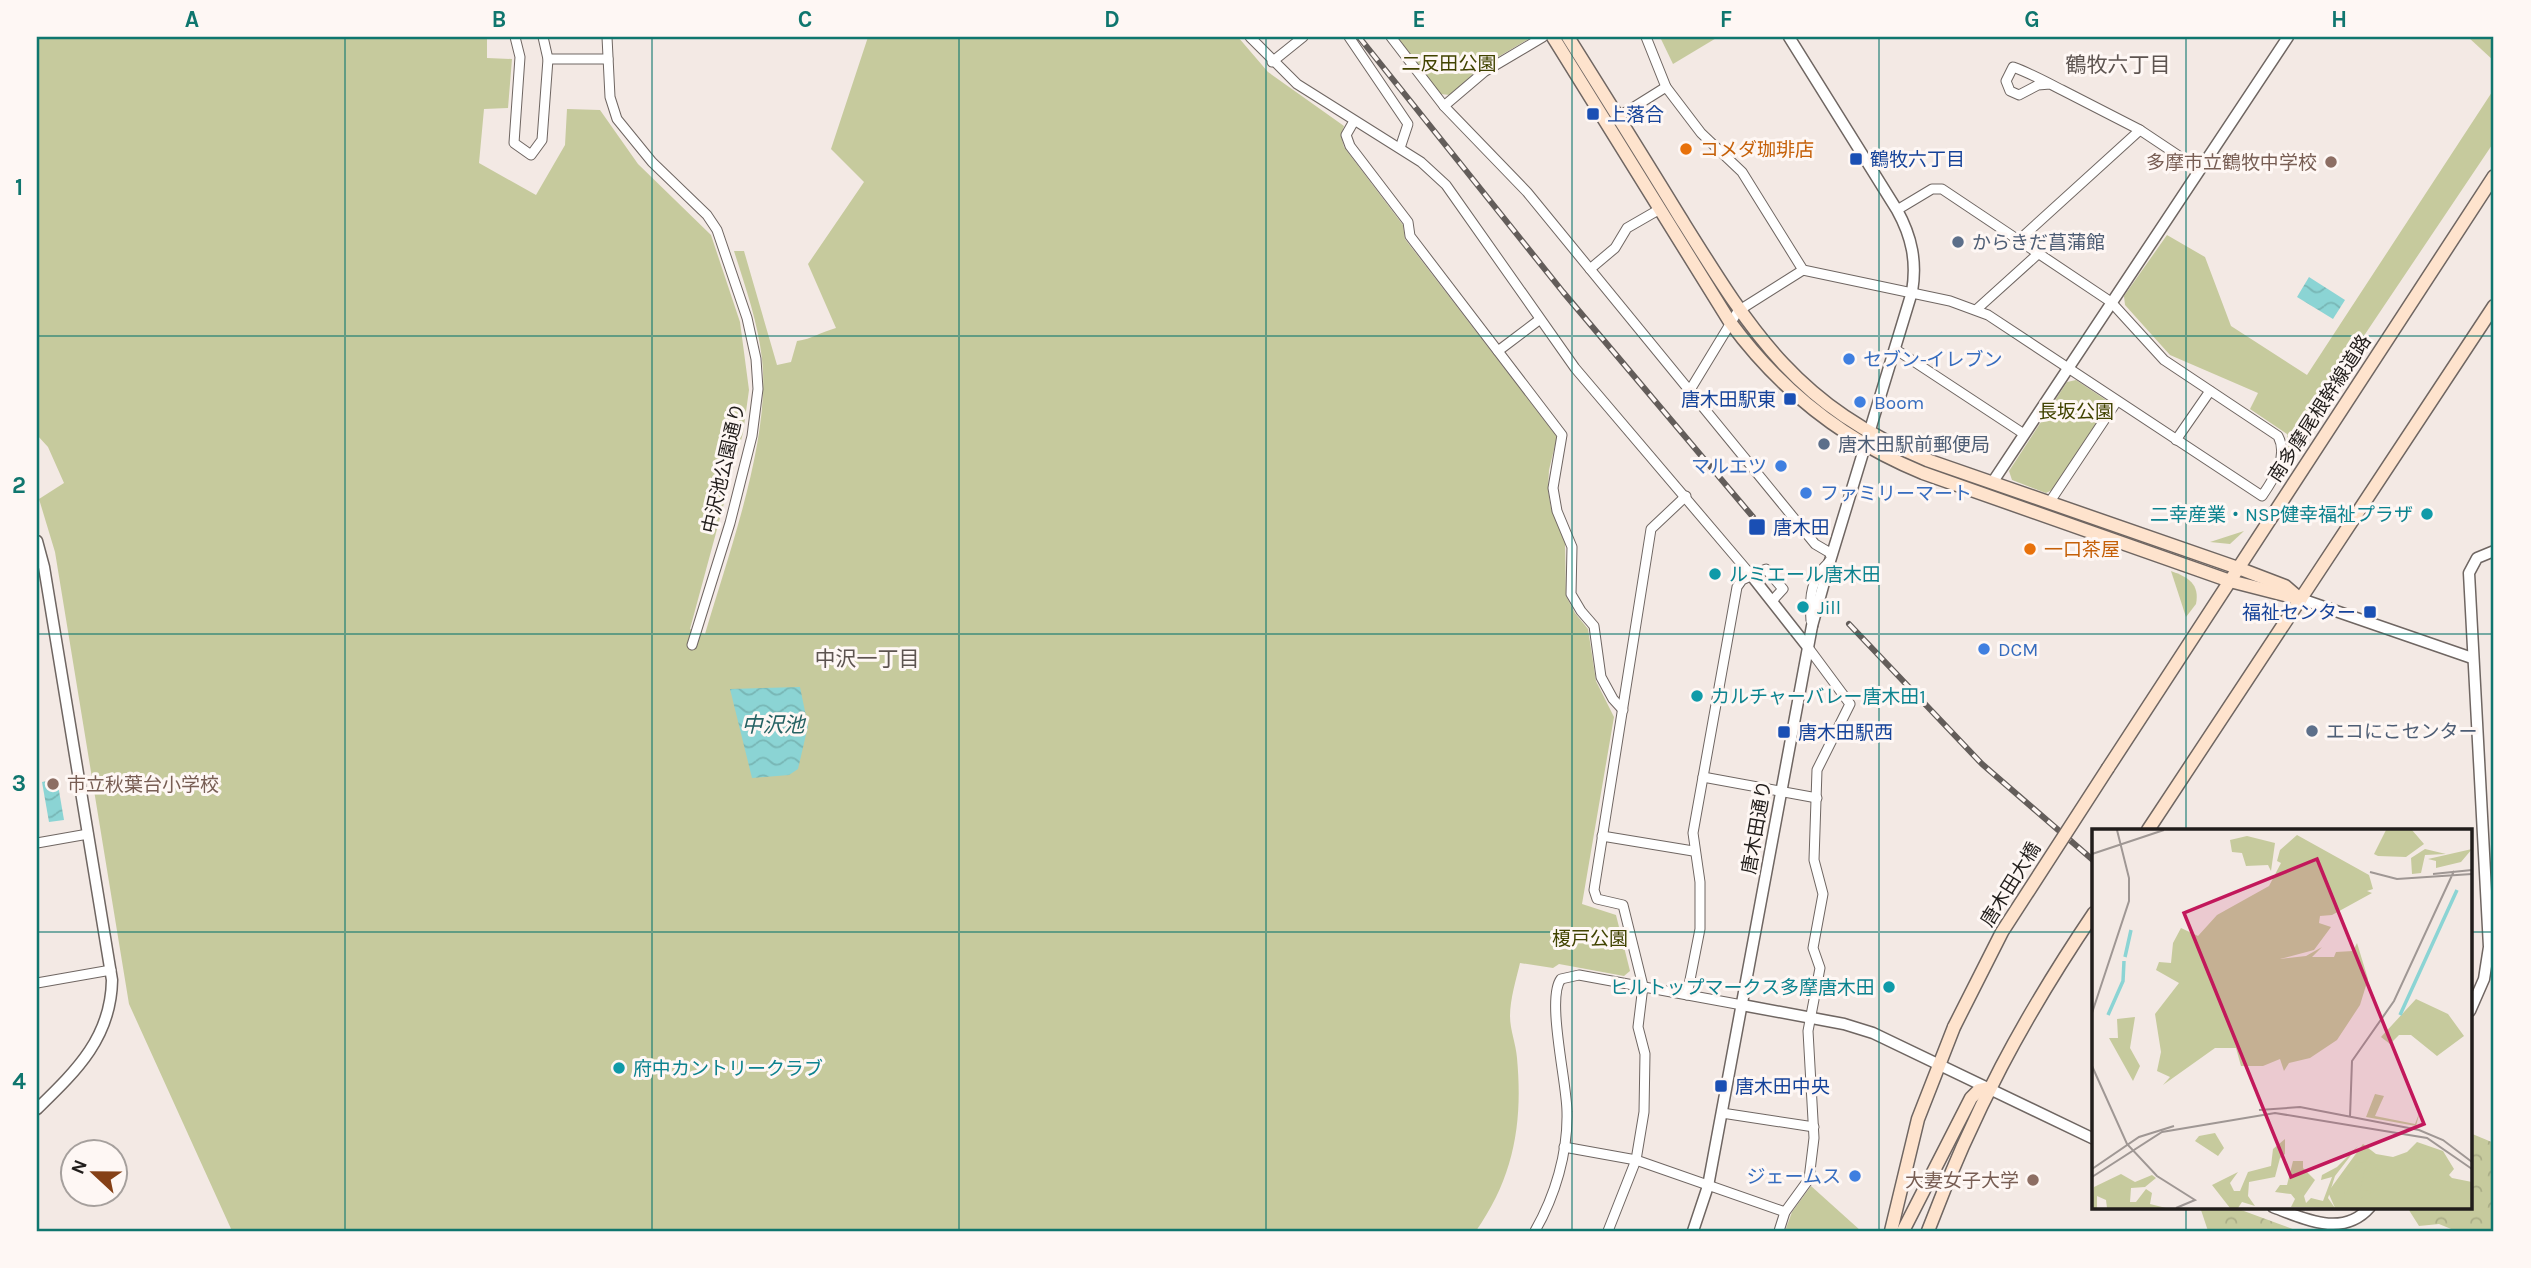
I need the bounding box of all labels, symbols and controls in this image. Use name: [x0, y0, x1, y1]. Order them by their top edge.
text: A: [185, 6, 199, 33]
text: B: [492, 6, 506, 33]
text: C: [798, 6, 812, 33]
text: D: [1104, 6, 1120, 33]
text: E: [1412, 6, 1426, 33]
text: F: [1720, 6, 1732, 33]
text: G: [2024, 6, 2040, 33]
text: H: [2331, 6, 2347, 33]
park label: 二反田公園: [1401, 53, 1497, 75]
district label: 鶴牧六丁目: [2066, 53, 2171, 77]
place label: 上落合: [1607, 104, 1664, 126]
marker: 上落合: [1585, 106, 1601, 122]
place label: コメダ珈琲店: [1700, 139, 1814, 161]
marker: コメダ珈琲店: [1678, 141, 1694, 157]
place label: 鶴牧六丁目: [1870, 149, 1965, 171]
marker: 鶴牧六丁目: [1848, 151, 1864, 167]
place label: 多摩市立鶴牧中学校: [2146, 152, 2317, 174]
marker: 多摩市立鶴牧中学校: [2323, 154, 2339, 170]
text: 1: [15, 174, 23, 201]
place label: からきだ菖蒲館: [1972, 232, 2105, 254]
marker: からきだ菖蒲館: [1950, 234, 1966, 250]
street label: 南多摩尾根幹線道路: [2264, 331, 2376, 486]
place label: セブン-イレブン: [1863, 349, 2003, 371]
marker: セブン-イレブン: [1841, 351, 1857, 367]
place label: 唐木田駅東: [1681, 389, 1776, 411]
marker: 唐木田駅東: [1782, 391, 1798, 407]
place label: Boom: [1874, 392, 1924, 414]
marker: Boom: [1852, 394, 1868, 410]
street label: 中沢池公園通り: [698, 401, 750, 536]
park label: 長坂公園: [2038, 401, 2114, 423]
place label: 唐木田駅前郵便局: [1838, 434, 1990, 456]
marker: 唐木田駅前郵便局: [1816, 436, 1832, 452]
place label: マルエツ: [1691, 456, 1767, 478]
marker: マルエツ: [1773, 458, 1789, 474]
text: 2: [12, 472, 26, 499]
place label: ファミリーマート: [1820, 483, 1972, 505]
marker: ファミリーマート: [1798, 485, 1814, 501]
place label: 二幸産業・NSP健幸福祉プラザ: [2150, 504, 2413, 526]
marker: 二幸産業・NSP健幸福祉プラザ: [2419, 506, 2435, 522]
marker: 唐木田: [1747, 517, 1767, 537]
place label: 唐木田: [1773, 517, 1830, 539]
place label: 一口茶屋: [2044, 539, 2120, 561]
marker: 一口茶屋: [2022, 541, 2038, 557]
place label: ルミエール唐木田: [1729, 564, 1881, 586]
marker: ルミエール唐木田: [1707, 566, 1723, 582]
place label: Jill: [1817, 597, 1841, 619]
marker: Jill: [1795, 599, 1811, 615]
place label: 福祉センター: [2242, 602, 2356, 624]
marker: 福祉センター: [2362, 604, 2378, 620]
place label: DCM: [1998, 639, 2038, 661]
marker: DCM: [1976, 641, 1992, 657]
district label: 中沢一丁目: [815, 647, 920, 671]
place label: カルチャーバレー唐木田1: [1711, 686, 1926, 708]
marker: カルチャーバレー唐木田1: [1689, 688, 1705, 704]
water label: 中沢池: [742, 713, 806, 737]
place label: エコにこセンター: [2326, 721, 2478, 743]
place label: 唐木田駅西: [1798, 722, 1893, 744]
marker: エコにこセンター: [2304, 723, 2320, 739]
marker: 唐木田駅西: [1776, 724, 1792, 740]
text: 3: [12, 770, 26, 797]
place label: 市立秋葉台小学校: [67, 774, 219, 796]
marker: 市立秋葉台小学校: [45, 776, 61, 792]
street label: 唐木田通り: [1738, 778, 1776, 876]
inset map: [2092, 829, 2472, 1208]
street label: 唐木田大橋: [1976, 838, 2045, 931]
park label: 榎戸公園: [1552, 928, 1628, 950]
place label: ヒルトップマークス多摩唐木田: [1610, 977, 1875, 999]
marker: ヒルトップマークス多摩唐木田: [1881, 979, 1897, 995]
place label: 府中カントリークラブ: [633, 1058, 823, 1080]
marker: 府中カントリークラブ: [611, 1060, 627, 1076]
text: 4: [12, 1068, 26, 1095]
place label: 唐木田中央: [1735, 1076, 1830, 1098]
marker: 唐木田中央: [1713, 1078, 1729, 1094]
north arrow: [60, 1138, 130, 1208]
text: N: [66, 1157, 92, 1177]
place label: ジェームス: [1747, 1166, 1841, 1188]
marker: ジェームス: [1847, 1168, 1863, 1184]
place label: 大妻女子大学: [1905, 1170, 2019, 1192]
marker: 大妻女子大学: [2025, 1172, 2041, 1188]

